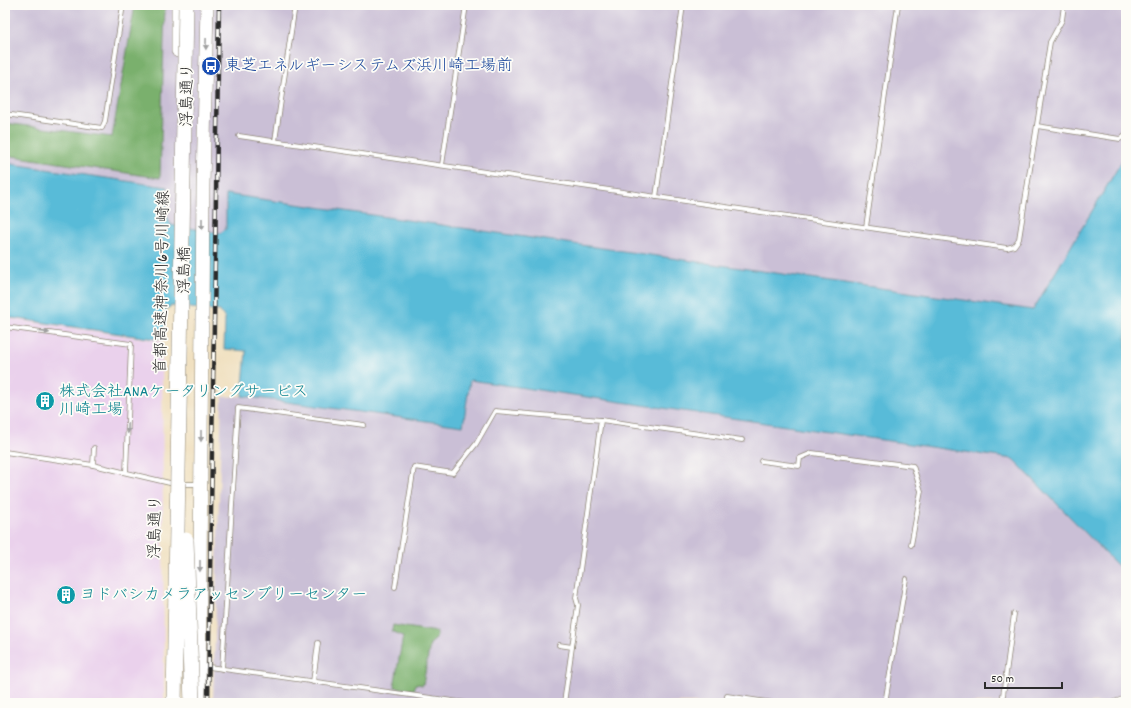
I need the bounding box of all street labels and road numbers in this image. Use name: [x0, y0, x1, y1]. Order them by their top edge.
street label: 浮島通り: [176, 63, 200, 127]
street label: 首都高速神奈川6号川崎線: [150, 190, 176, 374]
street label: 浮島橋: [174, 246, 197, 294]
street label: 浮島通り: [144, 495, 168, 559]

